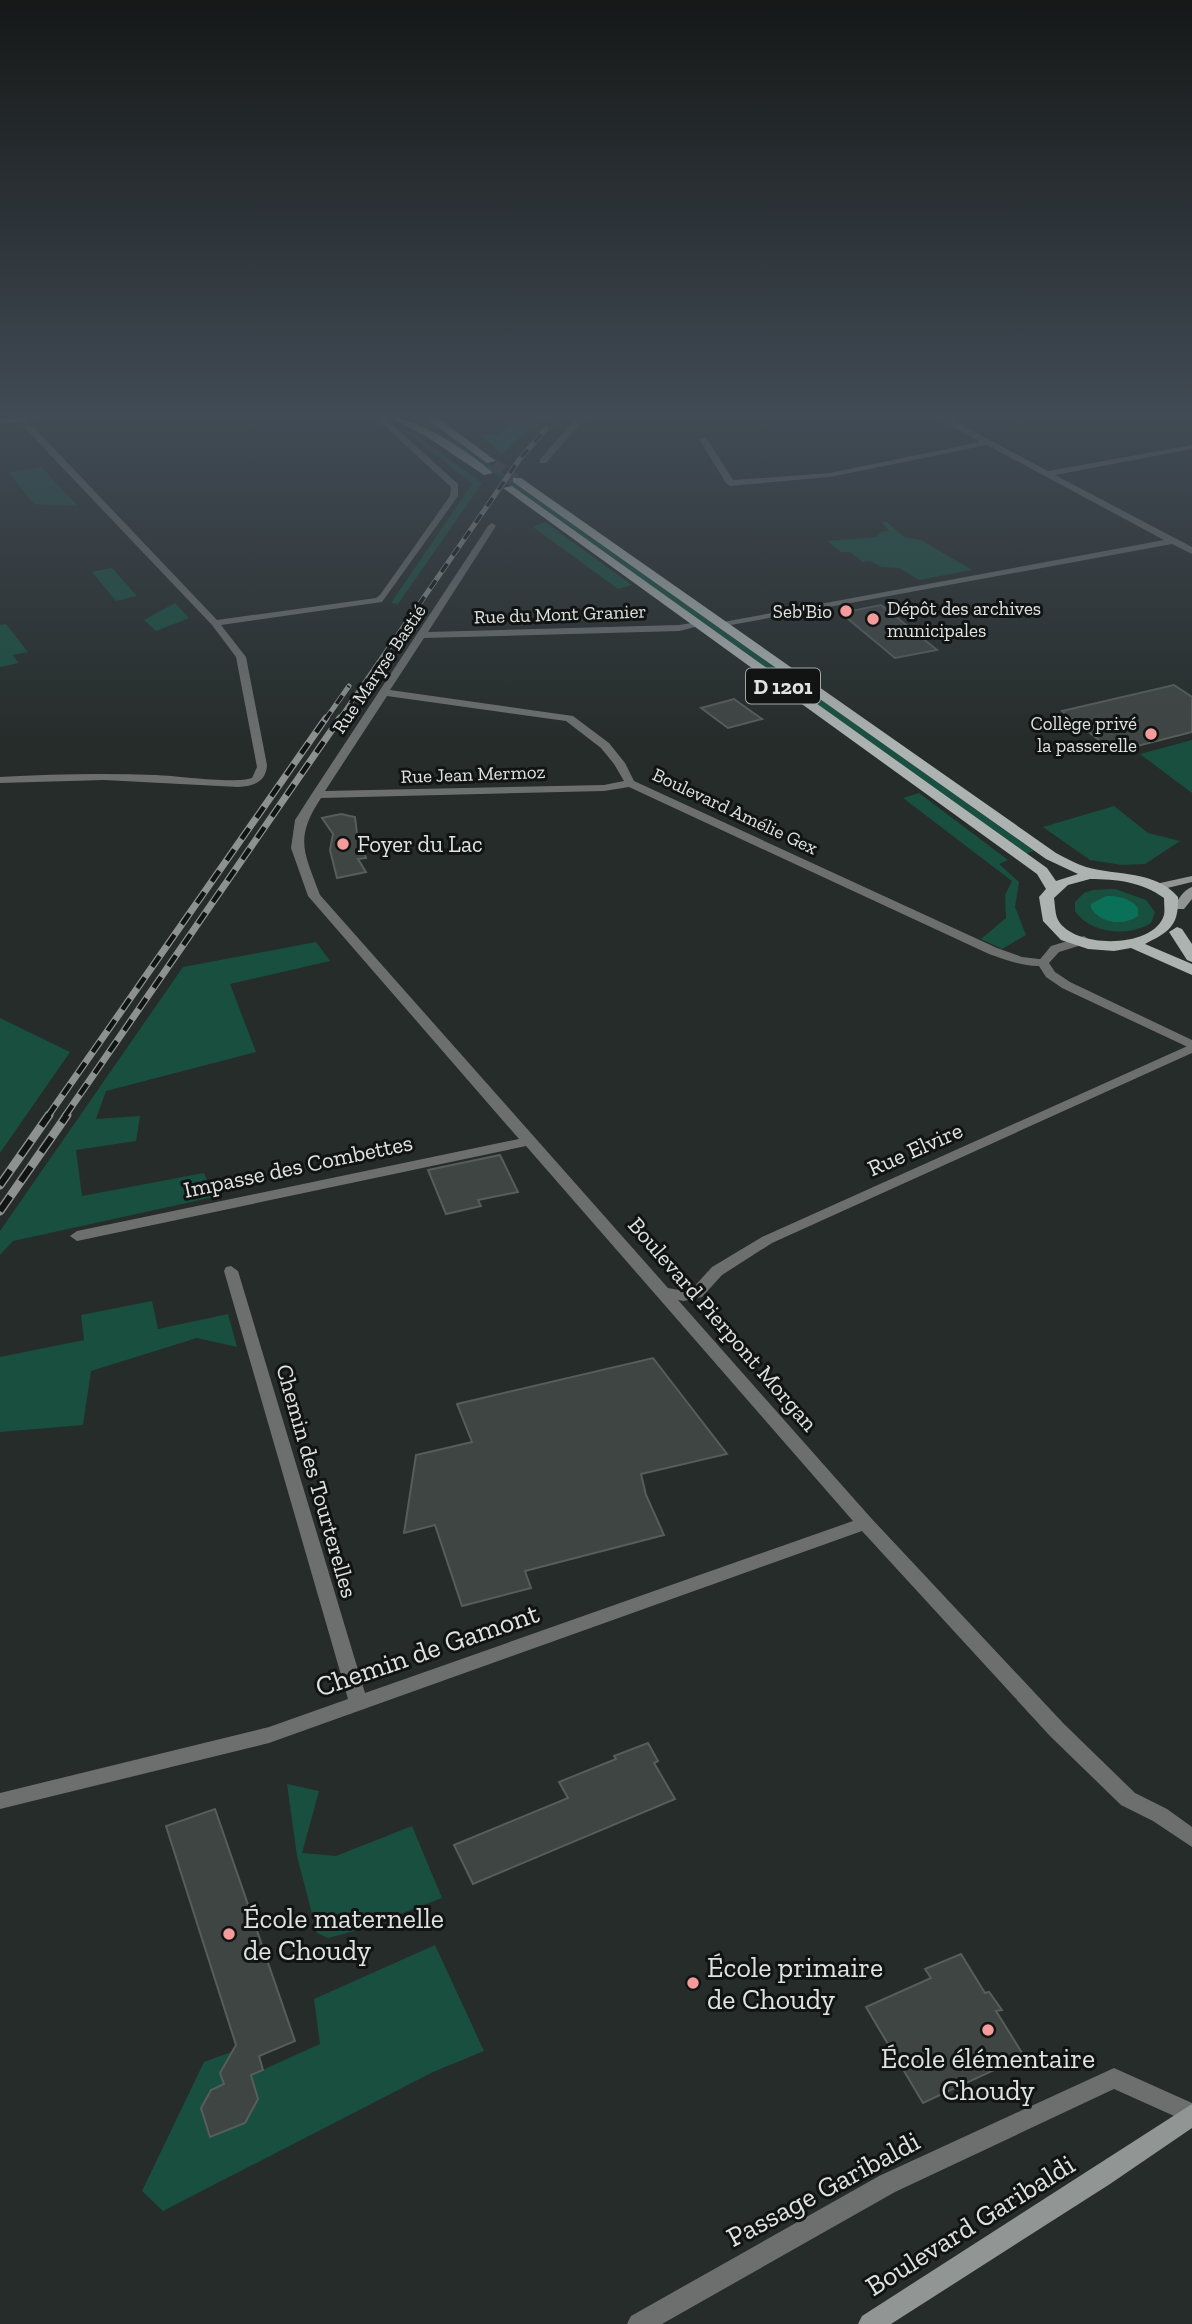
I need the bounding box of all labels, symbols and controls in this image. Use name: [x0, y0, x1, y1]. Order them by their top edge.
place label: Dépôt des archives municipales: [887, 597, 1041, 642]
street label: Rue du Mont Granier: [473, 599, 647, 629]
street label: Rue Maryse Bastié: [327, 600, 431, 738]
place label: Seb'Bio: [773, 600, 832, 623]
marker: Seb'Bio: [838, 603, 854, 619]
marker: Dépôt des archives municipales: [865, 611, 881, 627]
road number: D 1201: [746, 668, 820, 704]
place label: Collège privé la passerelle: [1031, 712, 1137, 757]
marker: Collège privé la passerelle: [1143, 726, 1159, 742]
street label: Rue Jean Mermoz: [400, 760, 546, 788]
street label: Boulevard Amélie Gex: [649, 763, 821, 859]
place label: Foyer du Lac: [357, 830, 483, 858]
marker: Foyer du Lac: [335, 836, 351, 852]
street label: Rue Elvire: [863, 1116, 967, 1182]
street label: Impasse des Combettes: [181, 1128, 415, 1204]
street label: Boulevard Pierpont Morgan: [622, 1211, 824, 1437]
street label: Chemin des Tourterelles: [270, 1361, 364, 1601]
street label: Chemin de Gamont: [311, 1596, 544, 1704]
place label: École maternelle de Choudy: [243, 1902, 444, 1967]
marker: École maternelle de Choudy: [221, 1926, 237, 1942]
place label: École primaire de Choudy: [707, 1951, 883, 2016]
marker: École primaire de Choudy: [685, 1975, 701, 1991]
marker: École élémentaire Choudy: [980, 2022, 996, 2038]
place label: École élémentaire Choudy: [881, 2042, 1095, 2107]
street label: Passage Garibaldi: [721, 2124, 925, 2254]
street label: Boulevard Garibaldi: [860, 2147, 1081, 2303]

